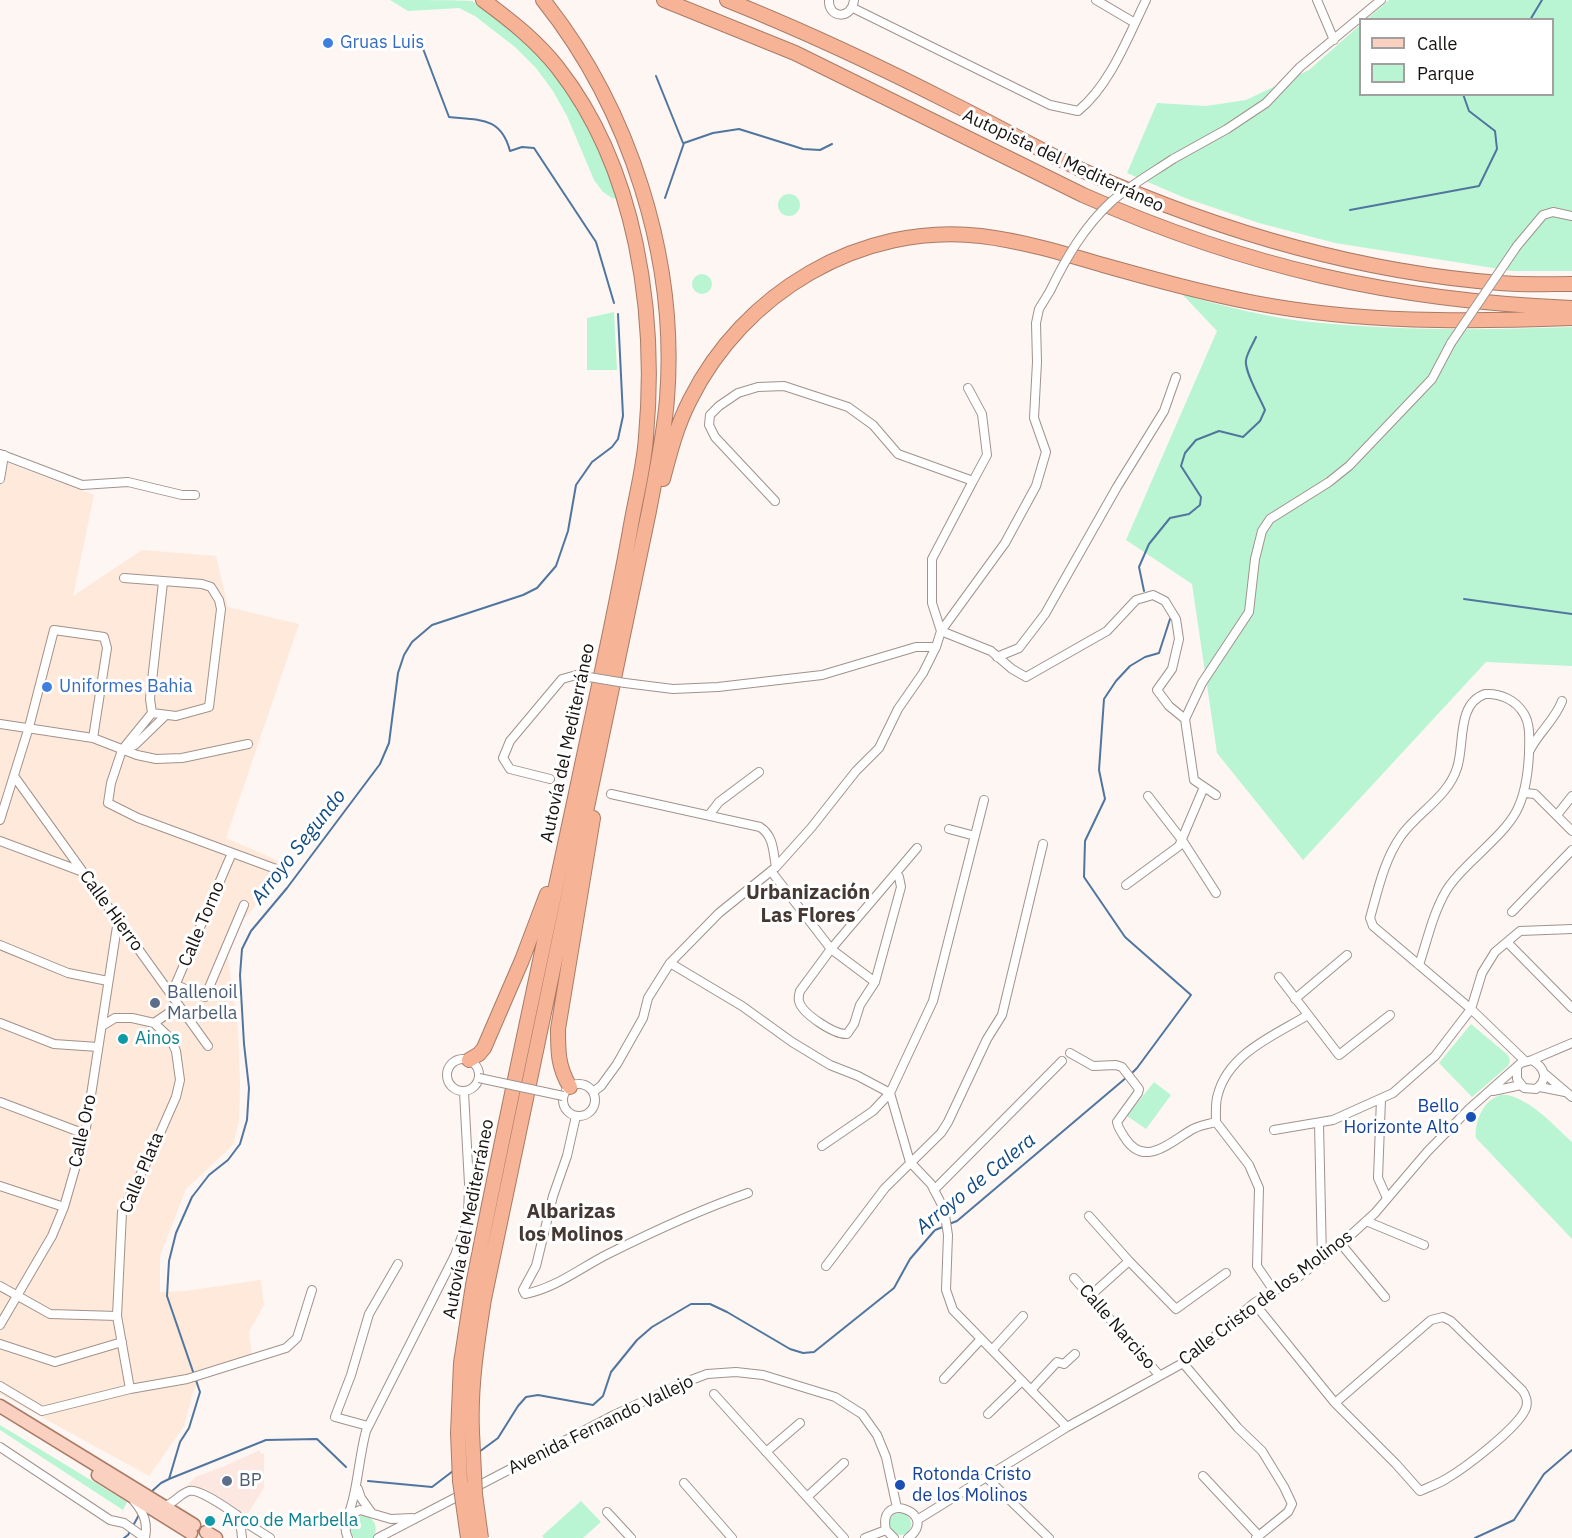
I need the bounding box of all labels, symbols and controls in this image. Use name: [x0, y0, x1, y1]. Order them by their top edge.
legend: [1359, 18, 1554, 96]
place label: Gruas Luis: [340, 32, 424, 54]
text: Calle: [1417, 32, 1457, 55]
marker: Gruas Luis: [321, 36, 335, 50]
text: Parque: [1417, 62, 1474, 85]
street label: Autopista del Mediterráneo: [959, 105, 1167, 217]
street label: Autovía del Mediterráneo: [536, 641, 600, 845]
place label: Uniformes Bahia: [59, 676, 193, 698]
marker: Uniformes Bahia: [40, 680, 54, 694]
water label: Arroyo Segundo: [247, 785, 351, 909]
street label: Calle Hierro: [74, 866, 148, 956]
street label: Calle Torno: [174, 878, 230, 970]
district label: Urbanización Las Flores: [746, 881, 870, 928]
place label: Ballenoil Marbella: [167, 982, 238, 1024]
marker: Ballenoil Marbella: [148, 996, 162, 1010]
place label: Ainos: [135, 1028, 180, 1050]
marker: Ainos: [116, 1032, 130, 1046]
street label: Calle Oro: [65, 1093, 101, 1169]
place label: Bello Horizonte Alto: [1344, 1096, 1459, 1138]
marker: Bello Horizonte Alto: [1464, 1110, 1478, 1124]
street label: Autovía del Mediterráneo: [439, 1117, 499, 1321]
water label: Arroyo de Calera: [911, 1128, 1041, 1240]
street label: Calle Plata: [115, 1129, 169, 1217]
district label: Albarizas los Molinos: [519, 1200, 623, 1247]
street label: Calle Cristo de los Molinos: [1175, 1226, 1357, 1370]
street label: Calle Narciso: [1074, 1280, 1160, 1374]
street label: Avenida Fernando Vallejo: [505, 1371, 697, 1479]
place label: Rotonda Cristo de los Molinos: [912, 1464, 1031, 1506]
place label: BP: [239, 1470, 262, 1492]
marker: BP: [220, 1474, 234, 1488]
marker: Rotonda Cristo de los Molinos: [893, 1478, 907, 1492]
place label: Arco de Marbella: [222, 1510, 358, 1532]
marker: Arco de Marbella: [203, 1514, 217, 1528]

